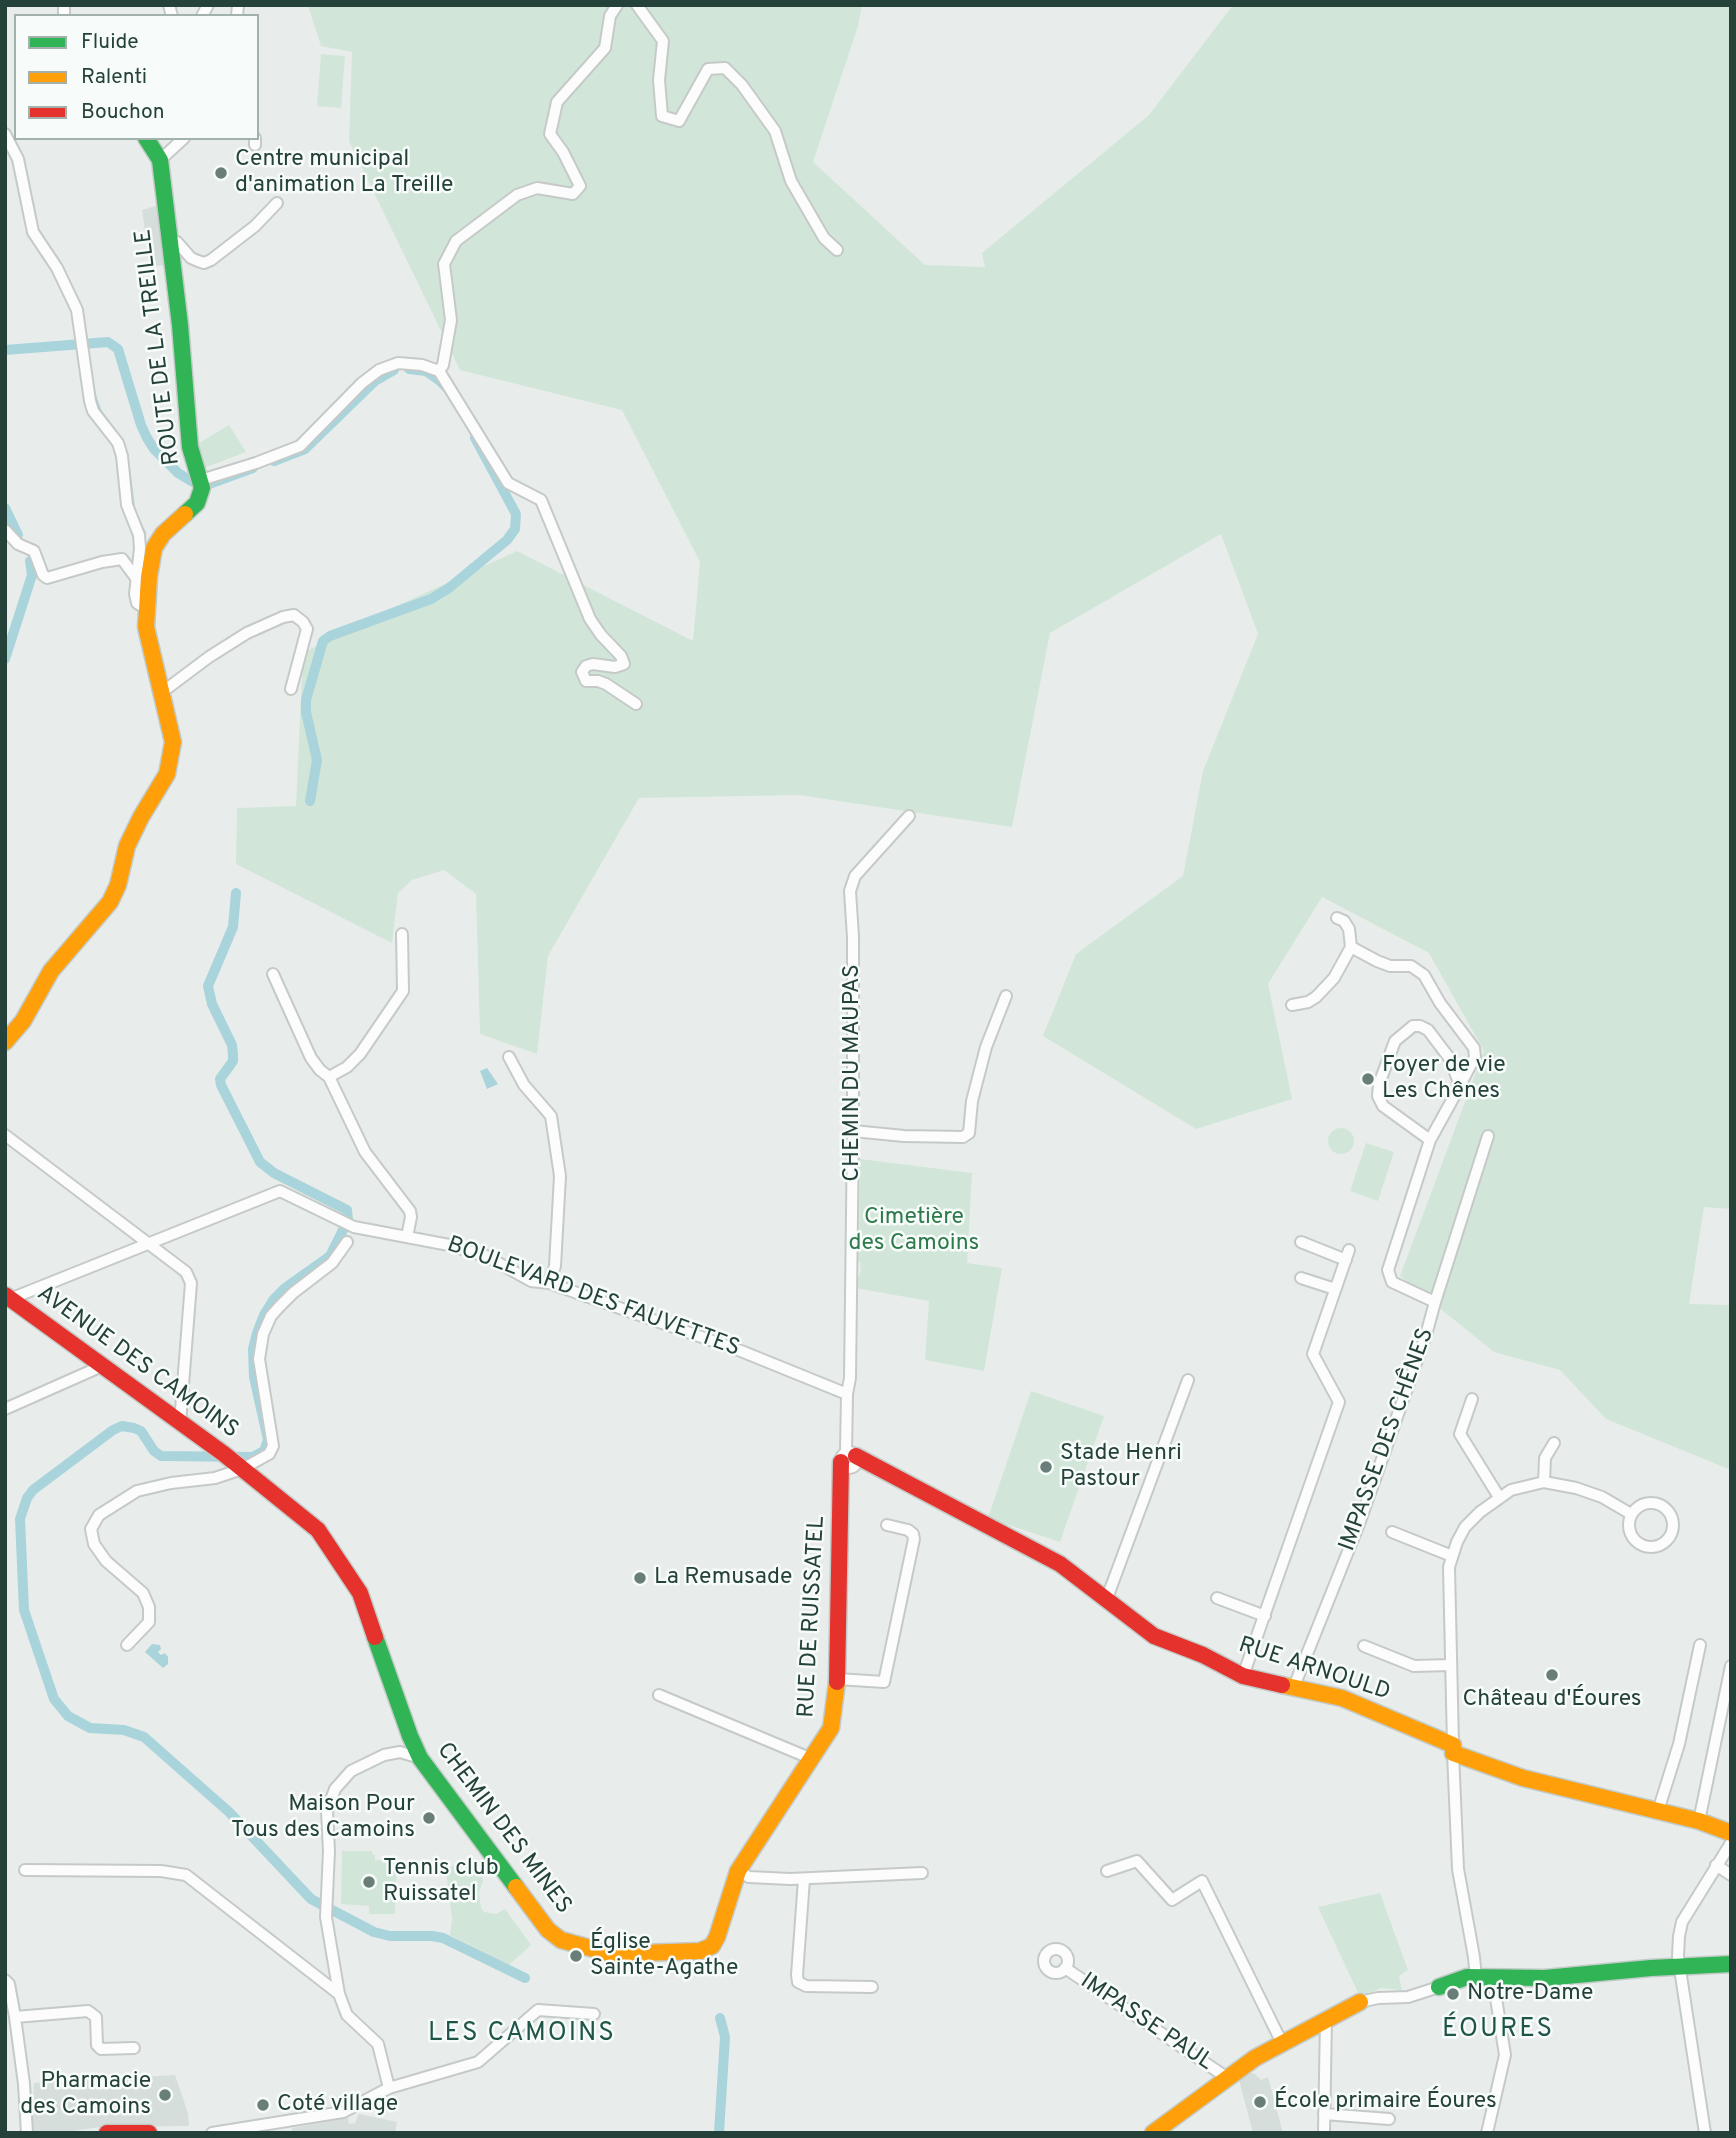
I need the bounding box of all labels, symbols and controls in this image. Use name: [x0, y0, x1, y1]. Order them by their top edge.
legend: [14, 14, 259, 140]
text: Fluide: [81, 29, 139, 56]
text: Ralenti: [81, 64, 147, 91]
text: Bouchon: [81, 99, 164, 126]
place label: Centre municipal d'animation La Treille: [235, 146, 453, 200]
marker: Centre municipal d'animation La Treille: [213, 165, 229, 181]
street label: ROUTE DE LA TREILLE: [131, 227, 187, 467]
street label: CHEMIN DU MAUPAS: [839, 964, 867, 1182]
place label: Foyer de vie Les Chênes: [1382, 1052, 1506, 1106]
marker: Foyer de vie Les Chênes: [1360, 1071, 1376, 1087]
park label: Cimetière des Camoins: [849, 1204, 979, 1258]
street label: BOULEVARD DES FAUVETTES: [443, 1232, 743, 1364]
street label: AVENUE DES CAMOINS: [31, 1281, 243, 1445]
street label: IMPASSE DES CHÊNES: [1335, 1325, 1441, 1555]
place label: Stade Henri Pastour: [1060, 1440, 1182, 1494]
marker: Stade Henri Pastour: [1038, 1459, 1054, 1475]
street label: RUE DE RUISSATEL: [794, 1515, 832, 1719]
place label: La Remusade: [654, 1564, 792, 1592]
marker: La Remusade: [632, 1570, 648, 1586]
street label: RUE ARNOULD: [1235, 1632, 1393, 1708]
marker: Château d'Éoures: [1544, 1667, 1560, 1683]
place label: Château d'Éoures: [1462, 1686, 1642, 1714]
street label: CHEMIN DES MINES: [430, 1738, 576, 1920]
place label: Maison Pour Tous des Camoins: [231, 1791, 415, 1845]
marker: Maison Pour Tous des Camoins: [421, 1810, 437, 1826]
place label: Tennis club Ruissatel: [383, 1855, 499, 1909]
marker: Tennis club Ruissatel: [361, 1874, 377, 1890]
place label: Église Sainte-Agathe: [590, 1929, 738, 1983]
marker: Église Sainte-Agathe: [568, 1948, 584, 1964]
street label: IMPASSE PAUL: [1074, 1968, 1218, 2078]
place label: Notre-Dame: [1467, 1980, 1593, 2008]
marker: Notre-Dame: [1445, 1986, 1461, 2002]
district label: ÉOURES: [1443, 2015, 1553, 2047]
district label: LES CAMOINS: [429, 2019, 615, 2051]
place label: Pharmacie des Camoins: [20, 2068, 151, 2122]
marker: Pharmacie des Camoins: [157, 2087, 173, 2103]
place label: École primaire Éoures: [1274, 2088, 1497, 2116]
place label: Coté village: [277, 2091, 398, 2119]
marker: École primaire Éoures: [1252, 2094, 1268, 2110]
marker: Coté village: [255, 2097, 271, 2113]

